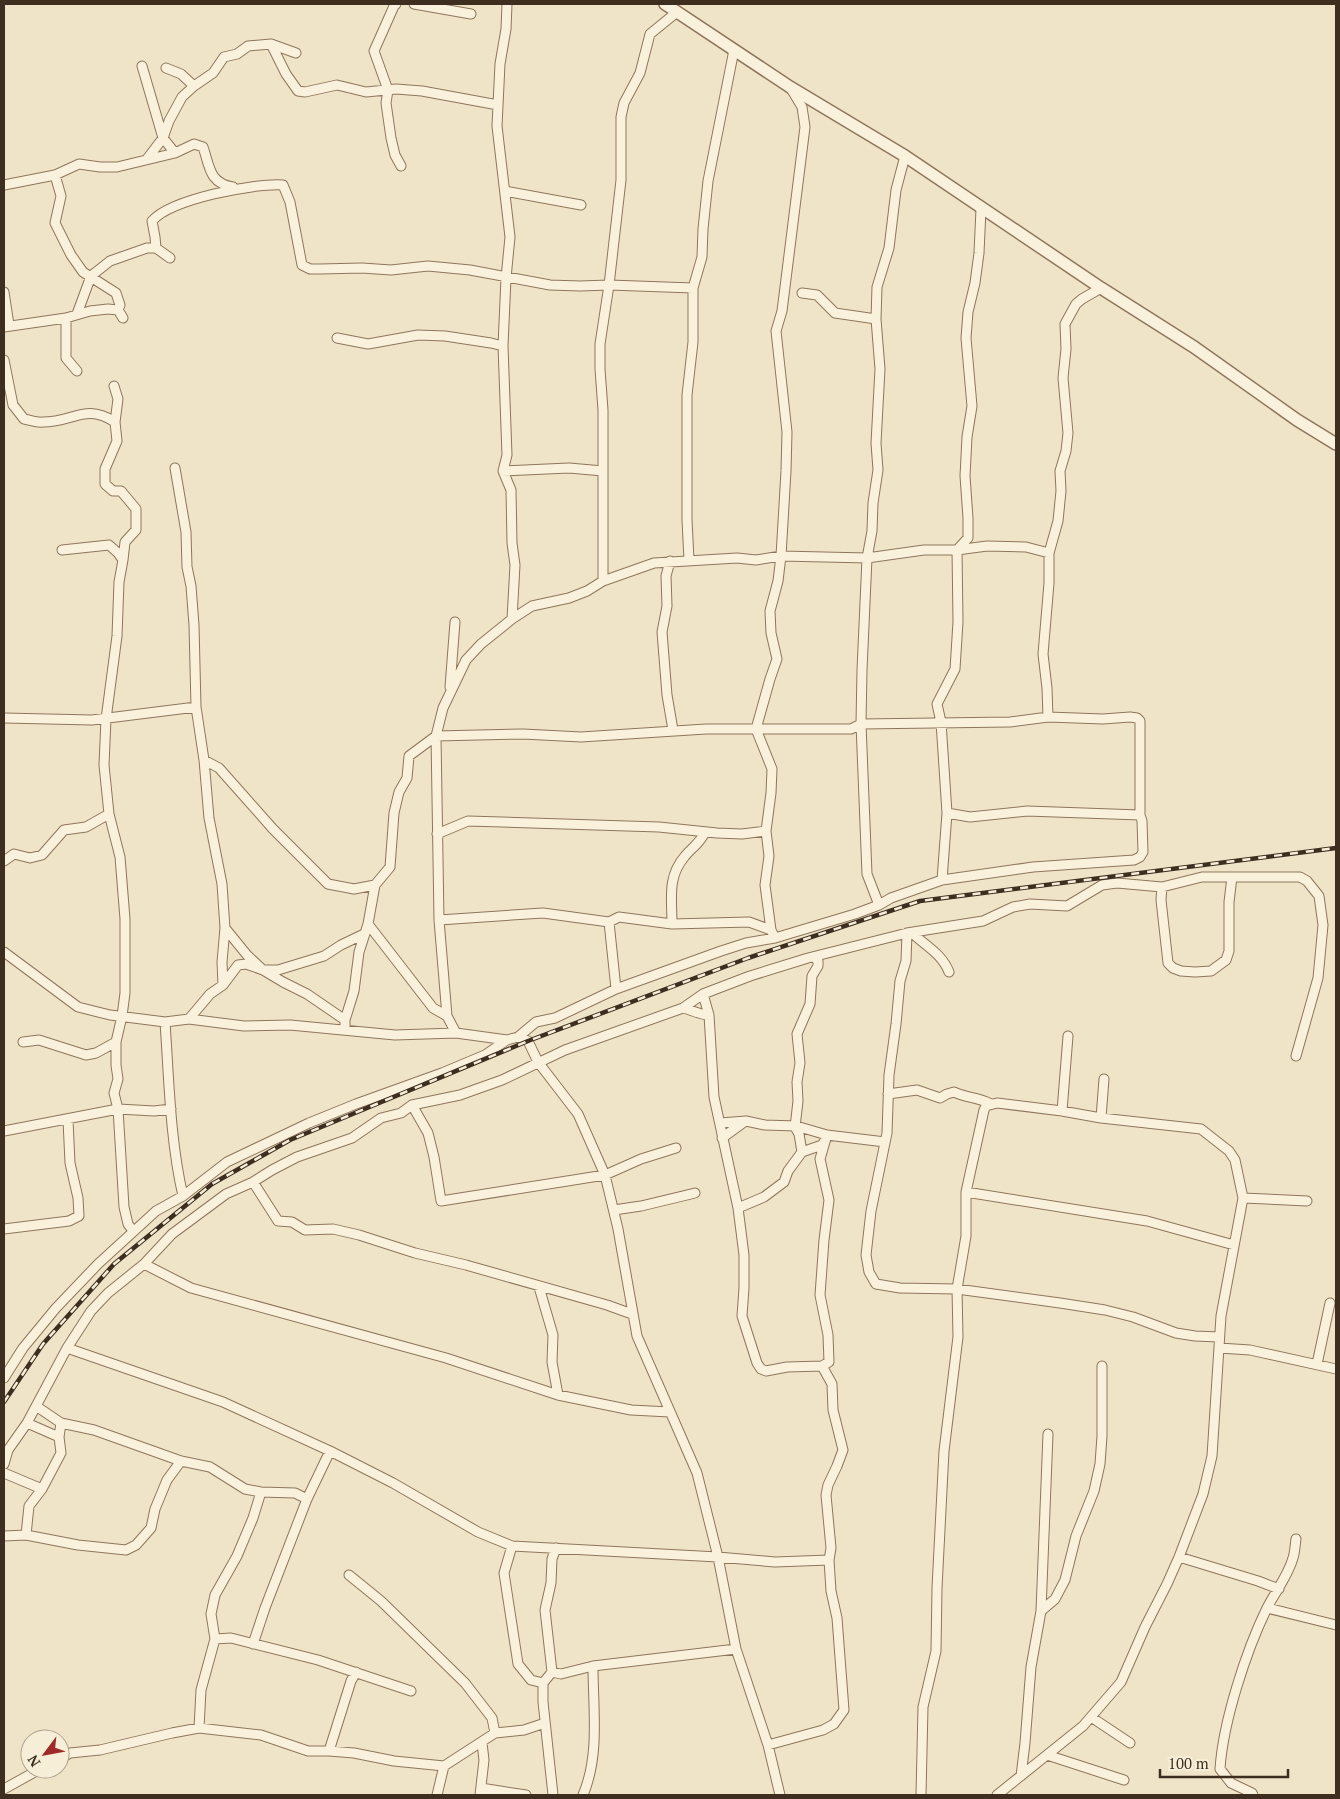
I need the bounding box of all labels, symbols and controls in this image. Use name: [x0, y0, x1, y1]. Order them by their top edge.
north arrow: [20, 1729, 70, 1779]
scale bar: [1160, 1746, 1288, 1778]
text: N: [22, 1751, 44, 1771]
text: 100 m: [1168, 1753, 1209, 1773]

